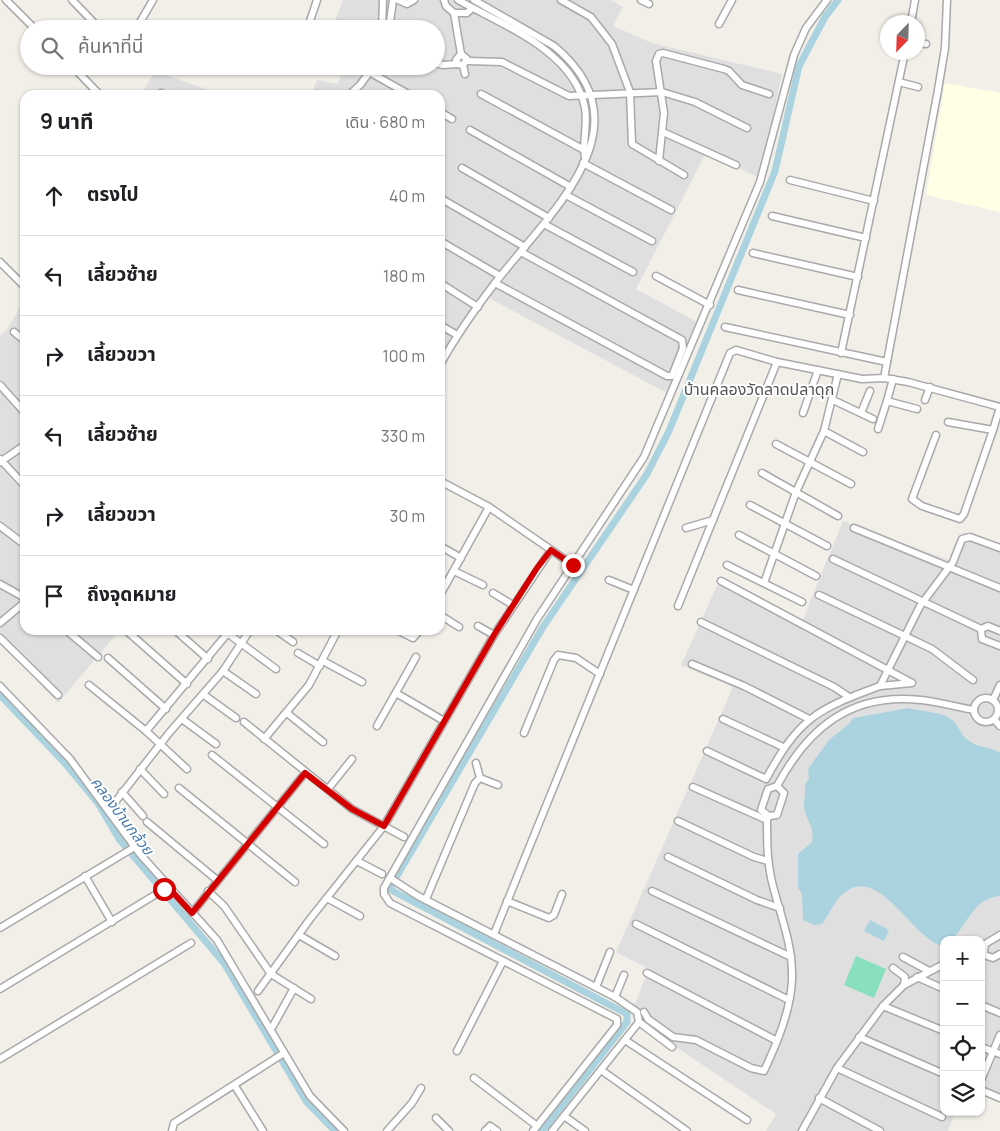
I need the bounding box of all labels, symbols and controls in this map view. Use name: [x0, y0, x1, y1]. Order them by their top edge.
north arrow: [880, 15, 925, 60]
search box: [20, 20, 445, 75]
text: ค้นหาที่นี่: [78, 33, 143, 59]
icon: search: [38, 34, 66, 62]
text: 9 นาที: [40, 107, 93, 135]
text: เดิน · 680 m: [345, 111, 425, 133]
text: ตรงไป: [87, 181, 139, 207]
icon: ahead: [40, 182, 68, 210]
text: 40 m: [389, 185, 425, 207]
text: เลี้ยวซ้าย: [87, 261, 158, 287]
icon: left: [40, 262, 68, 290]
text: 180 m: [383, 265, 425, 287]
text: เลี้ยวขวา: [87, 341, 156, 367]
icon: right: [40, 342, 68, 370]
text: 100 m: [382, 345, 425, 367]
district label: บ้านคลองวัดลาดปลาดุก: [684, 378, 834, 400]
text: เลี้ยวซ้าย: [87, 421, 158, 447]
icon: left: [40, 422, 68, 450]
text: 330 m: [381, 425, 425, 447]
text: เลี้ยวขวา: [87, 501, 156, 527]
icon: right: [40, 502, 68, 530]
text: 30 m: [390, 505, 425, 527]
route end: [562, 554, 585, 577]
text: ถึงจุดหมาย: [87, 581, 177, 607]
icon: arrive: [40, 582, 68, 610]
water label: คลองบ้านกล้วย: [86, 772, 159, 860]
route start: [153, 878, 176, 901]
map controls: [940, 936, 985, 1116]
button: +: [940, 936, 985, 981]
button: −: [940, 981, 985, 1026]
button: locate: [940, 1026, 985, 1071]
button: layers: [940, 1071, 985, 1116]

